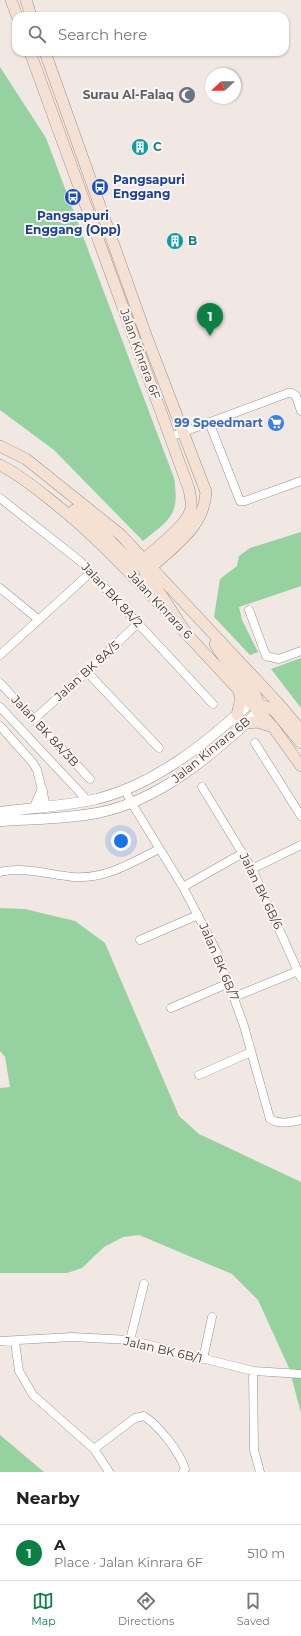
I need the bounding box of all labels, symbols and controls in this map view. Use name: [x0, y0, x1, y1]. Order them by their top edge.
search box: [12, 12, 289, 56]
icon: search: [26, 23, 48, 45]
text: Search here: [58, 25, 147, 44]
north arrow: [205, 68, 241, 104]
mosque icon: Surau Al-Falaq: [177, 85, 197, 105]
place label: Surau Al-Falaq: [83, 87, 174, 102]
building icon: C: [130, 137, 150, 157]
place label: C: [153, 139, 162, 154]
place label: Pangsapuri Enggang: [113, 172, 185, 201]
bus stop icon: Pangsapuri Enggang: [90, 177, 110, 197]
bus stop icon: Pangsapuri Enggang (Opp): [63, 187, 83, 207]
place label: Pangsapuri Enggang (Opp): [25, 208, 121, 237]
building icon: B: [165, 231, 185, 251]
place label: B: [188, 233, 197, 248]
pin: 1: [197, 303, 223, 336]
street label: Jalan Kinrara 6F: [117, 306, 164, 402]
supermarket icon: 99 Speedmart: [266, 413, 286, 433]
place label: 99 Speedmart: [174, 415, 264, 430]
street label: Jalan BK 8A/2: [78, 559, 146, 630]
street label: Jalan Kinrara 6: [124, 567, 196, 642]
street label: Jalan BK 8A/5: [50, 637, 123, 705]
street label: Jalan BK 8A/3B: [8, 691, 82, 769]
street label: Jalan Kinrara 6B: [168, 713, 253, 787]
your location: [111, 831, 131, 851]
street label: Jalan BK 6B/6: [236, 849, 286, 931]
street label: Jalan BK 6B/7: [196, 920, 243, 1003]
street label: Jalan BK 6B/1: [121, 1333, 204, 1366]
text: Nearby: [16, 1488, 80, 1508]
text: A: [54, 1535, 66, 1554]
text: 1: [26, 1545, 32, 1561]
text: 510 m: [247, 1545, 285, 1561]
text: Place · Jalan Kinrara 6F: [54, 1554, 203, 1570]
tab: Map: [31, 1590, 56, 1628]
tab: Directions: [118, 1590, 174, 1628]
tab: Saved: [237, 1590, 270, 1628]

